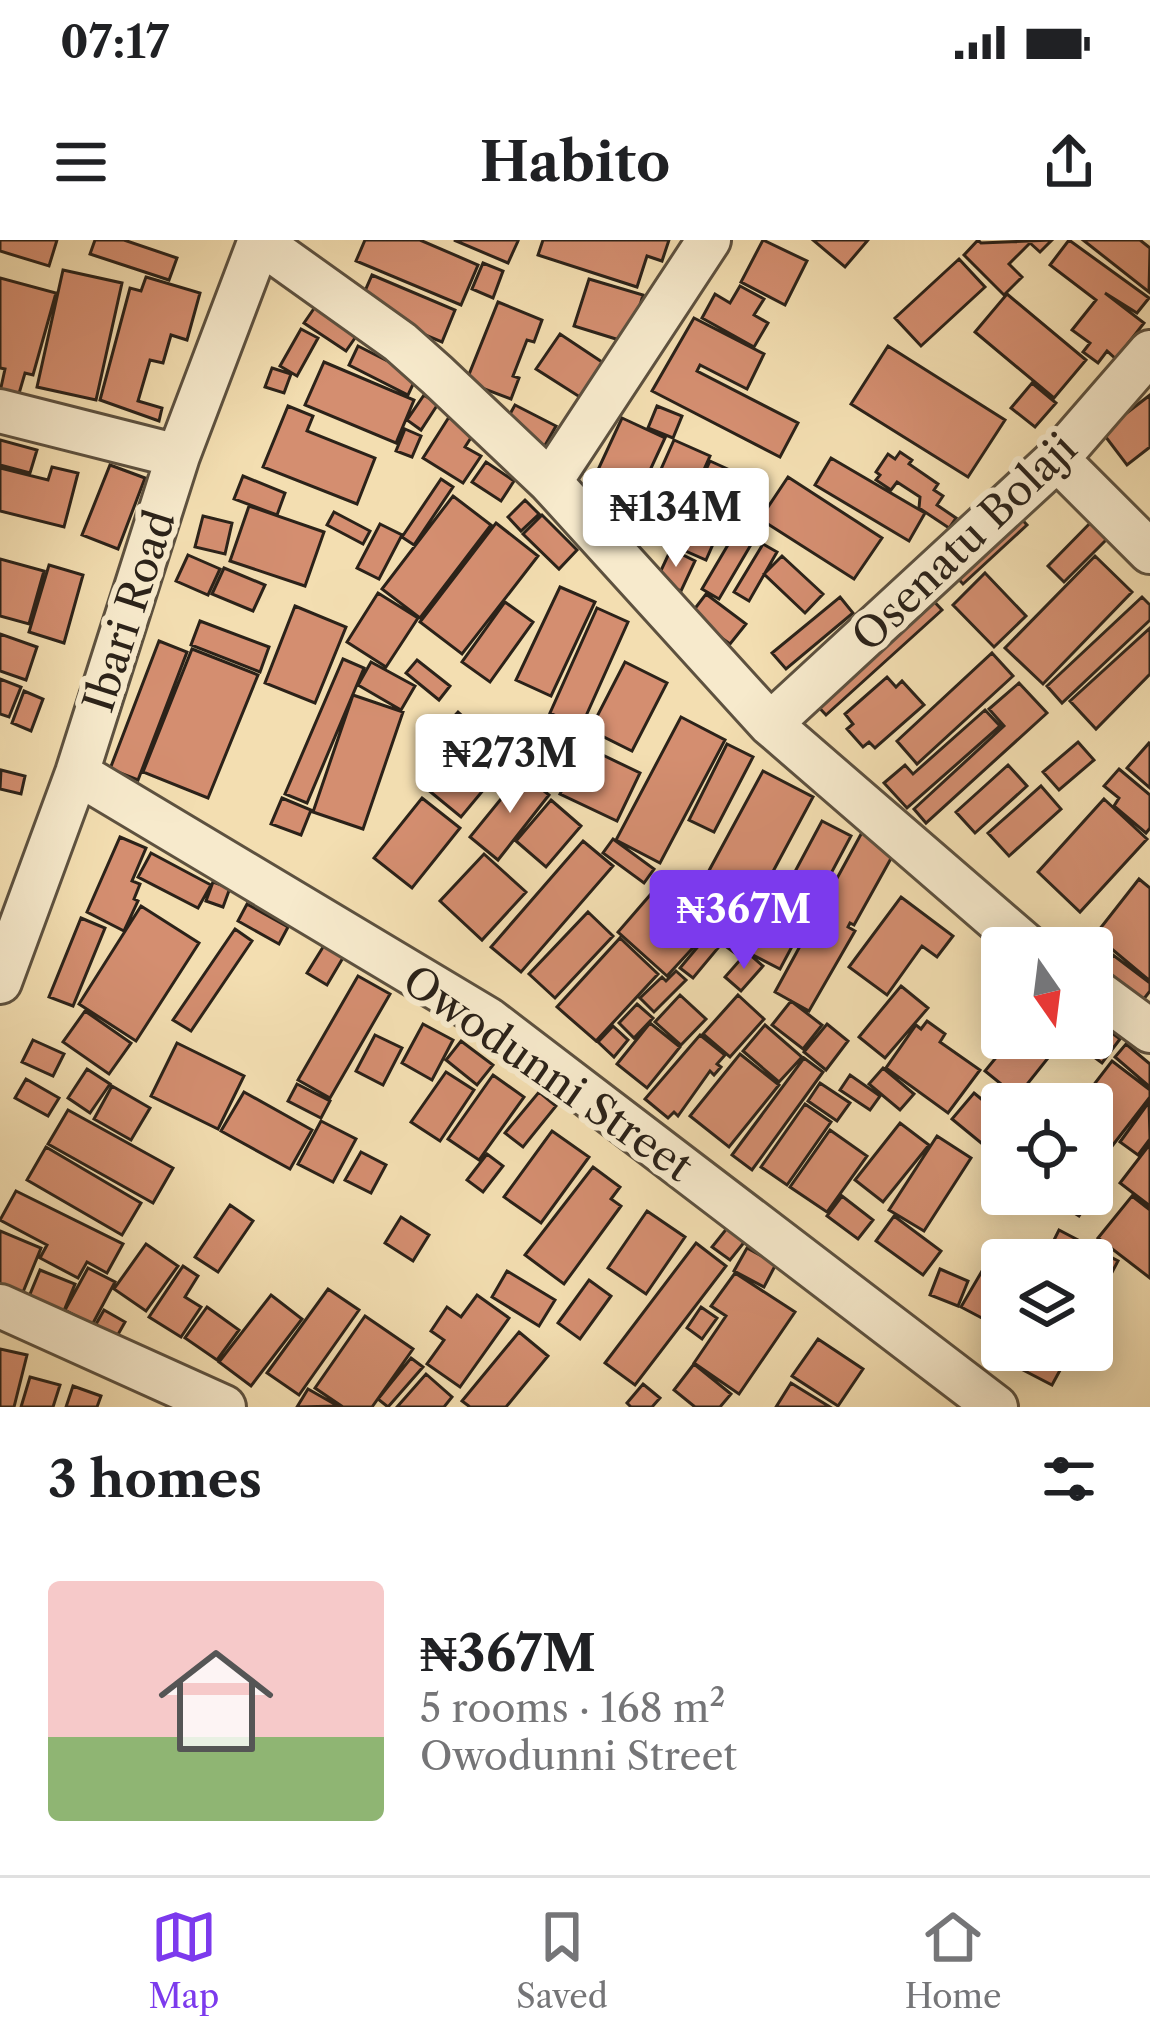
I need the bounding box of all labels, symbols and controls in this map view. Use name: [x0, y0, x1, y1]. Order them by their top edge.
text: 07:17: [60, 14, 169, 70]
icon: menu: [48, 129, 114, 195]
text: Habito: [480, 129, 670, 195]
icon: share: [1036, 129, 1102, 195]
street label: Osenatu Bolaji: [841, 422, 1087, 662]
pin: ₦134M: [592, 468, 760, 570]
text: ₦134M: [610, 483, 742, 531]
street label: Ibari Road: [72, 504, 186, 718]
pin: ₦273M: [426, 714, 594, 816]
text: ₦273M: [443, 729, 577, 777]
pin: ₦367M: [660, 870, 828, 972]
text: ₦367M: [677, 885, 811, 933]
north arrow: [981, 927, 1113, 1059]
map controls: [981, 927, 1113, 1371]
street label: Owodunni Street: [393, 954, 703, 1192]
button: locate: [981, 1083, 1113, 1215]
button: layers: [981, 1239, 1113, 1371]
icon: filters: [1036, 1446, 1102, 1512]
text: 3 homes: [48, 1448, 262, 1510]
text: ₦367M: [420, 1622, 596, 1684]
icon: home: [144, 1629, 288, 1773]
text: 5 rooms · 168 m²: [420, 1684, 725, 1732]
text: Owodunni Street: [420, 1732, 737, 1780]
tab: Map: [148, 1904, 219, 2017]
tab: Saved: [516, 1904, 608, 2017]
tab: Home: [905, 1904, 1002, 2017]

